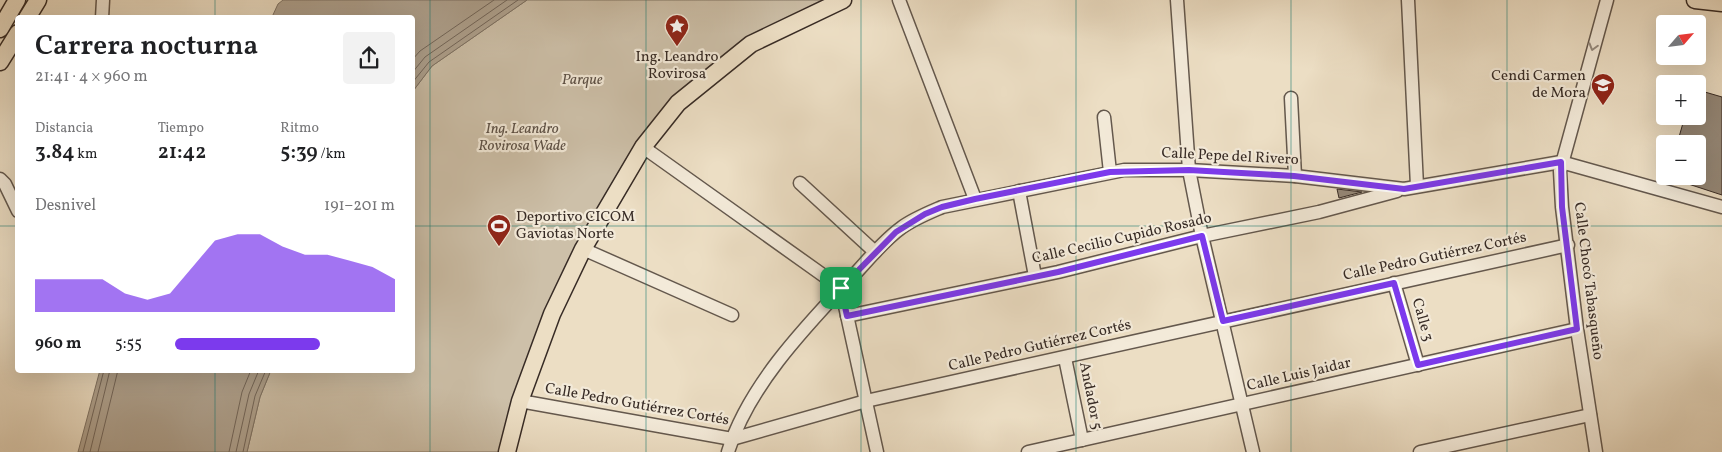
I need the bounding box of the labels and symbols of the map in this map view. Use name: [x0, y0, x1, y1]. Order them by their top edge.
place icon: Ing. Leandro Rovirosa: [664, 13, 690, 47]
north arrow: [1656, 15, 1706, 65]
one-way arrow: [1589, 42, 1599, 51]
place label: Ing. Leandro Rovirosa: [635, 47, 719, 85]
place label: Cendi Carmen de Mora: [1491, 66, 1586, 104]
park label: Parque: [562, 70, 603, 91]
school or university icon: Cendi Carmen de Mora: [1590, 72, 1616, 106]
park label: Ing. Leandro Rovirosa Wade: [478, 119, 566, 157]
street label: Calle Pepe del Rivero: [1161, 143, 1299, 171]
street label: Calle Chocó Tabasqueño: [1568, 201, 1608, 361]
place label: Deportivo CICOM Gaviotas Norte: [516, 207, 635, 245]
street label: Calle Cecilio Cupido Rosado: [1030, 208, 1214, 270]
sports icon: Deportivo CICOM Gaviotas Norte: [486, 213, 512, 247]
street label: Calle Pedro Gutiérrez Cortés: [1341, 227, 1529, 287]
pin: [820, 267, 862, 309]
street label: Calle 3: [1406, 296, 1438, 344]
street label: Calle Pedro Gutiérrez Cortés: [947, 315, 1133, 377]
street label: Calle Luis Jaidar: [1245, 353, 1353, 397]
street label: Andador 5: [1073, 360, 1107, 432]
street label: Calle Pedro Gutiérrez Cortés: [543, 378, 731, 432]

